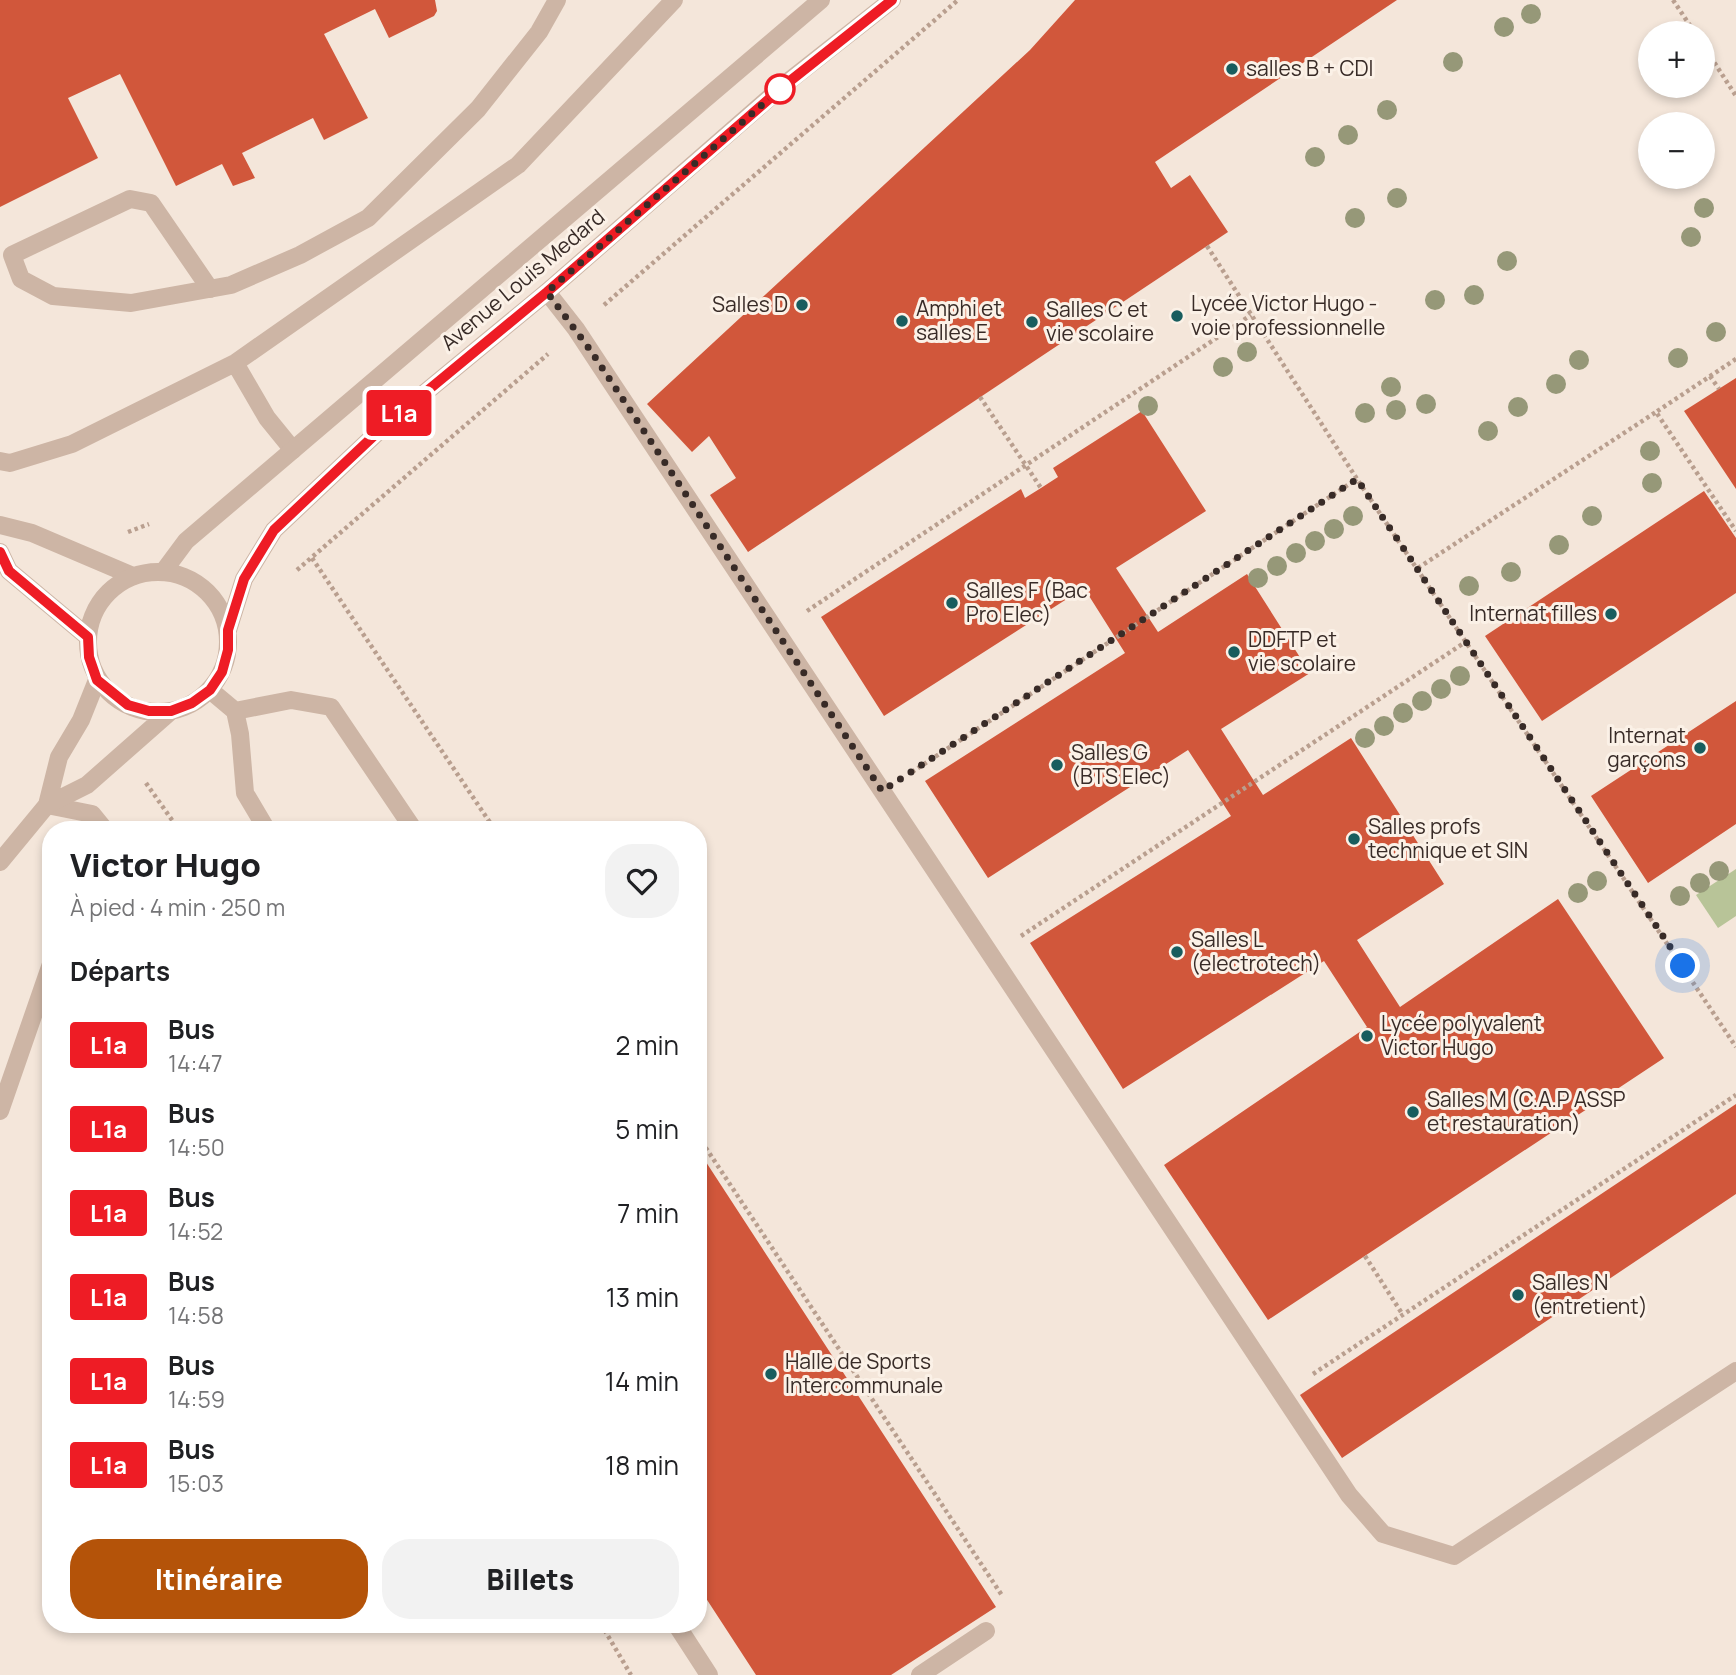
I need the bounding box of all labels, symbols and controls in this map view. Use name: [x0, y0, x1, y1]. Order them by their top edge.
map controls: [1638, 21, 1715, 189]
button: +: [1638, 21, 1715, 98]
place label: salles B + CDI: [1246, 54, 1373, 82]
marker: salles B + CDI: [1224, 61, 1240, 77]
unlabelled marker: [765, 74, 795, 104]
button: −: [1638, 112, 1715, 189]
street label: Avenue Louis Medard: [435, 202, 610, 356]
place label: Lycée Victor Hugo - voie professionnelle: [1191, 289, 1385, 341]
place label: Salles D: [712, 290, 788, 318]
place label: Amphi et salles E: [916, 294, 1002, 346]
place label: Salles C et vie scolaire: [1046, 295, 1154, 347]
marker: Salles D: [794, 297, 810, 313]
marker: Lycée Victor Hugo - voie professionnelle: [1169, 308, 1185, 324]
marker: Amphi et salles E: [894, 313, 910, 329]
marker: Salles C et vie scolaire: [1024, 314, 1040, 330]
line badge: L1a: [359, 390, 439, 436]
text: L1a: [380, 396, 418, 429]
place label: Salles F (Bac Pro Elec): [966, 576, 1088, 628]
marker: Salles F (Bac Pro Elec): [944, 595, 960, 611]
place label: Internat filles: [1469, 599, 1597, 627]
marker: Internat filles: [1603, 606, 1619, 622]
place label: DDFTP et vie scolaire: [1248, 625, 1356, 677]
marker: DDFTP et vie scolaire: [1226, 644, 1242, 660]
place label: Internat garçons: [1607, 721, 1686, 773]
place label: Salles G (BTS Elec): [1071, 738, 1171, 790]
marker: Internat garçons: [1692, 740, 1708, 756]
marker: Salles G (BTS Elec): [1049, 757, 1065, 773]
place label: Salles profs technique et SIN: [1368, 812, 1528, 864]
marker: Salles profs technique et SIN: [1346, 831, 1362, 847]
text: Victor Hugo: [70, 842, 261, 887]
button: heart: [605, 844, 679, 918]
text: À pied · 4 min · 250 m: [70, 891, 285, 923]
place label: Salles L (electrotech): [1191, 925, 1321, 977]
marker: Salles L (electrotech): [1169, 944, 1185, 960]
your location: [1665, 948, 1700, 983]
text: Départs: [70, 953, 170, 989]
place label: Lycée polyvalent Victor Hugo: [1381, 1009, 1542, 1061]
text: Bus: [168, 1011, 215, 1047]
text: 2 min: [615, 1027, 679, 1063]
text: L1a: [90, 1028, 127, 1061]
marker: Lycée polyvalent Victor Hugo: [1359, 1028, 1375, 1044]
text: 14:47: [168, 1047, 223, 1079]
place label: Salles M (C.A.P ASSP et restauration): [1427, 1085, 1626, 1137]
text: Bus: [168, 1095, 215, 1131]
marker: Salles M (C.A.P ASSP et restauration): [1405, 1104, 1421, 1120]
text: 5 min: [615, 1111, 679, 1147]
text: L1a: [90, 1112, 127, 1145]
text: 14:50: [168, 1131, 225, 1163]
text: Bus: [168, 1179, 215, 1215]
text: 7 min: [617, 1195, 679, 1231]
text: L1a: [90, 1196, 127, 1229]
text: 14:52: [168, 1215, 223, 1247]
text: Bus: [168, 1263, 215, 1299]
place label: Salles N (entretient): [1532, 1268, 1648, 1320]
text: 13 min: [606, 1279, 679, 1315]
text: L1a: [90, 1280, 127, 1313]
marker: Salles N (entretient): [1510, 1287, 1526, 1303]
text: 14:58: [168, 1299, 224, 1331]
text: Bus: [168, 1347, 215, 1383]
place label: Halle de Sports Intercommunale: [785, 1347, 943, 1399]
text: 14 min: [605, 1363, 679, 1399]
text: L1a: [90, 1364, 127, 1397]
marker: Halle de Sports Intercommunale: [763, 1366, 779, 1382]
text: 14:59: [168, 1383, 225, 1415]
text: Bus: [168, 1431, 215, 1467]
text: 18 min: [605, 1447, 679, 1483]
text: L1a: [90, 1448, 127, 1481]
text: 15:03: [168, 1467, 224, 1499]
button: Itinéraire: [70, 1539, 368, 1619]
button: Billets: [382, 1539, 679, 1619]

